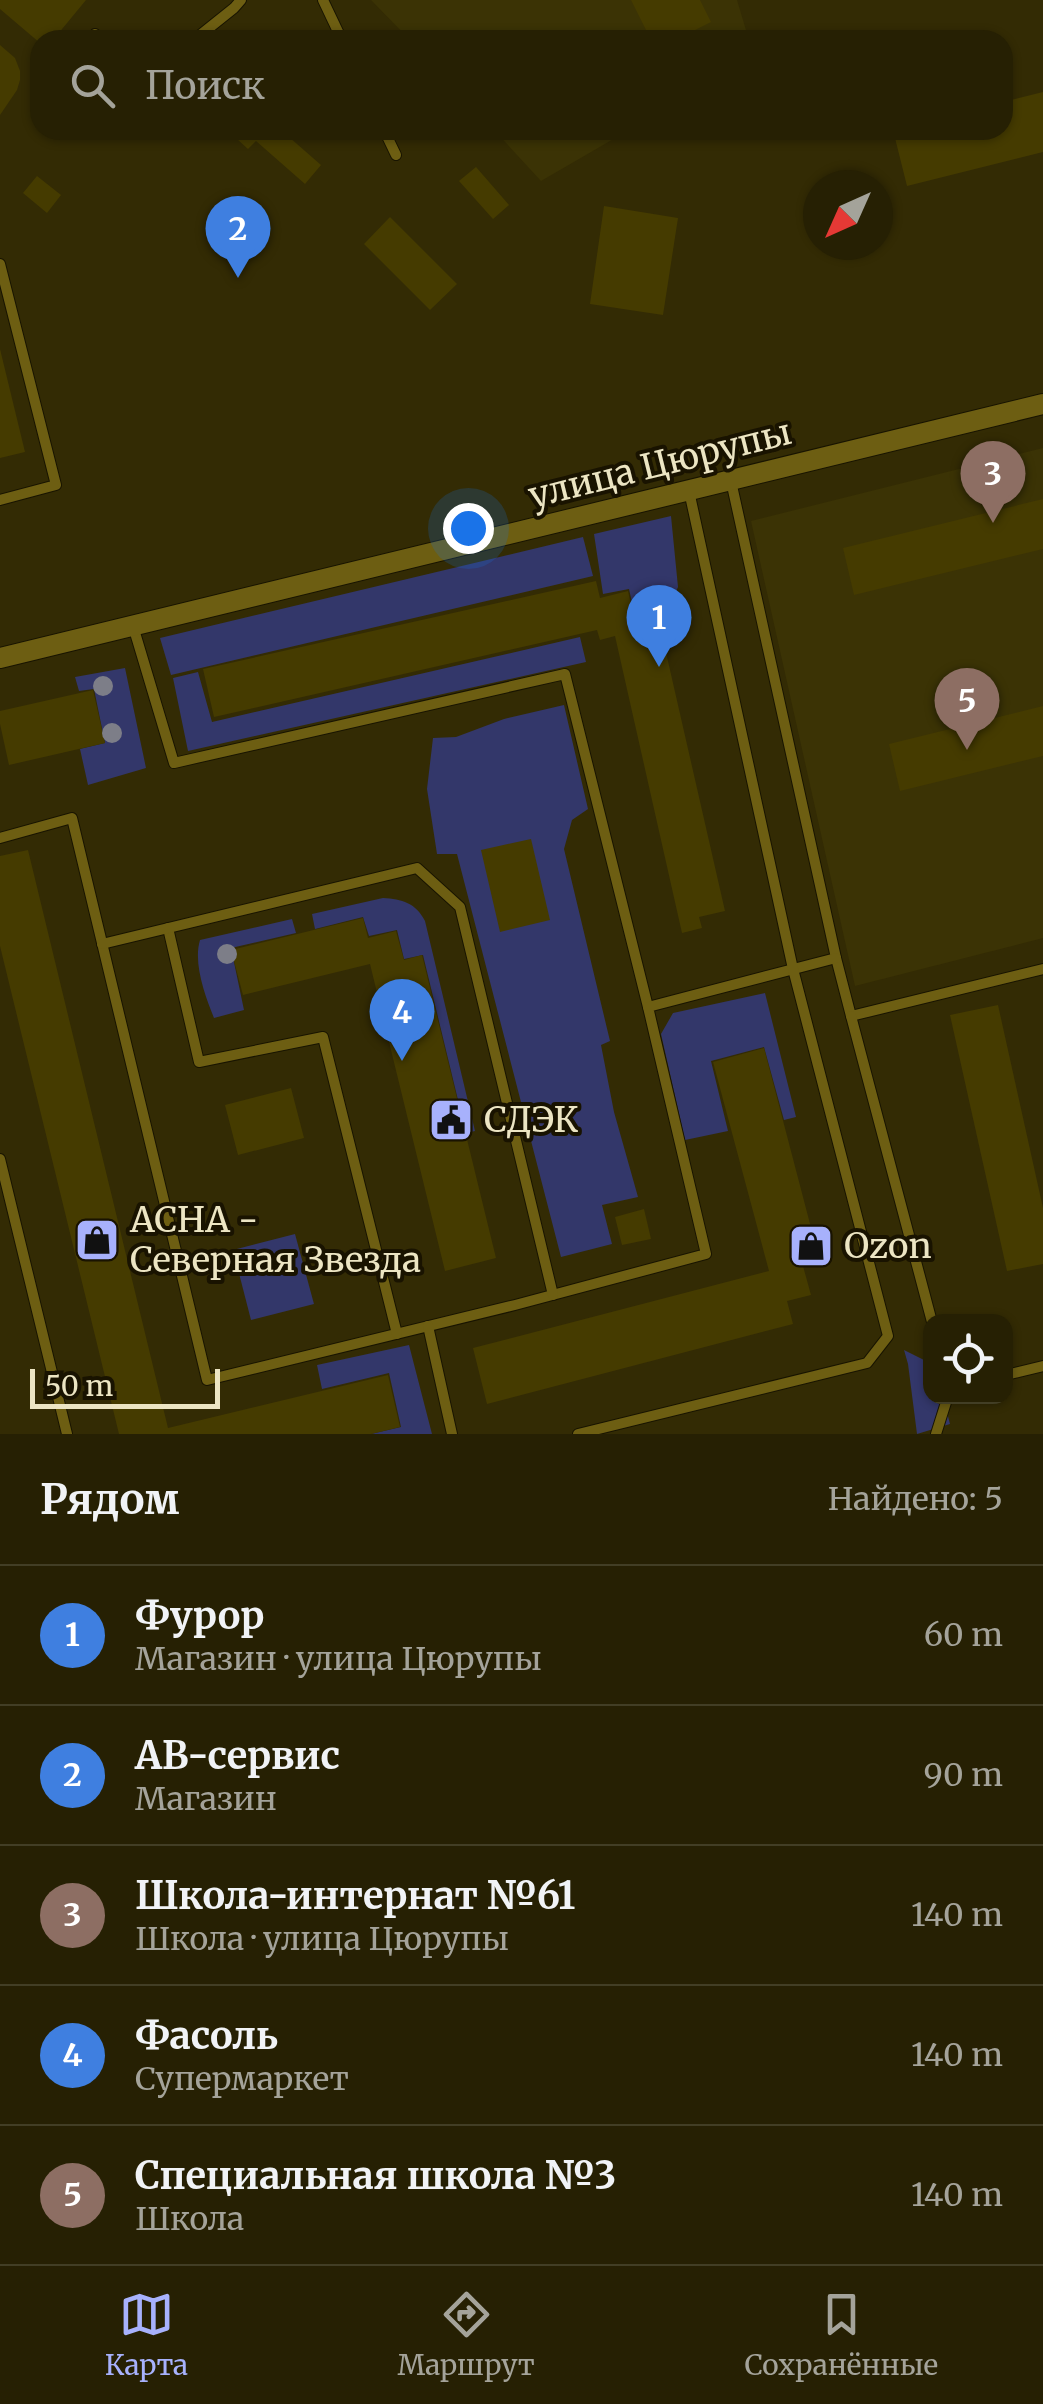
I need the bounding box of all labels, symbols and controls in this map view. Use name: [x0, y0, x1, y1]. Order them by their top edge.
search box: [30, 30, 1013, 140]
icon: search: [65, 58, 120, 113]
text: Поиск: [145, 62, 265, 109]
north arrow: [803, 170, 893, 260]
pin: 2: [206, 196, 270, 278]
street label: улица Цюрупы: [524, 410, 796, 518]
pin: 3: [960, 440, 1026, 523]
your location: [443, 503, 494, 554]
pin: 1: [626, 584, 692, 667]
pin: 5: [934, 668, 1000, 750]
pin: 4: [370, 978, 434, 1061]
public building icon: СДЭК: [428, 1097, 474, 1143]
place label: СДЭК: [484, 1098, 579, 1142]
place label: АСНА - Северная Звезда: [129, 1198, 421, 1282]
shop icon: АСНА - Северная Звезда: [74, 1217, 120, 1263]
shop icon: Ozon: [788, 1223, 834, 1269]
place label: Ozon: [844, 1224, 932, 1268]
map controls: [923, 1314, 1013, 1404]
button: locate: [923, 1314, 1013, 1404]
scale bar: [30, 1364, 220, 1408]
text: 50 m: [45, 1368, 113, 1404]
text: Рядом: [40, 1473, 180, 1525]
text: Найдено: 5: [828, 1479, 1003, 1519]
text: Фурор: [135, 1592, 264, 1639]
text: 1: [65, 1615, 80, 1655]
text: 60 m: [924, 1615, 1003, 1655]
text: Магазин · улица Цюрупы: [135, 1639, 542, 1679]
text: АВ-сервис: [135, 1732, 340, 1779]
text: 2: [63, 1755, 82, 1795]
text: 90 m: [924, 1755, 1003, 1795]
text: Магазин: [135, 1779, 277, 1819]
text: Школа-интернат №61: [135, 1872, 575, 1919]
text: 3: [63, 1895, 82, 1935]
text: 140 m: [911, 1895, 1003, 1935]
text: Школа · улица Цюрупы: [135, 1919, 509, 1959]
text: Фасоль: [135, 2012, 278, 2059]
text: 4: [62, 2035, 83, 2075]
text: 140 m: [911, 2035, 1003, 2075]
text: Супермаркет: [135, 2059, 349, 2099]
text: Специальная школа №3: [135, 2152, 616, 2199]
text: 5: [63, 2175, 82, 2215]
text: 140 m: [911, 2175, 1003, 2215]
text: Школа: [135, 2199, 244, 2239]
tab: Карта: [105, 2287, 188, 2383]
tab: Маршрут: [398, 2287, 535, 2383]
tab: Сохранённые: [744, 2287, 938, 2383]

